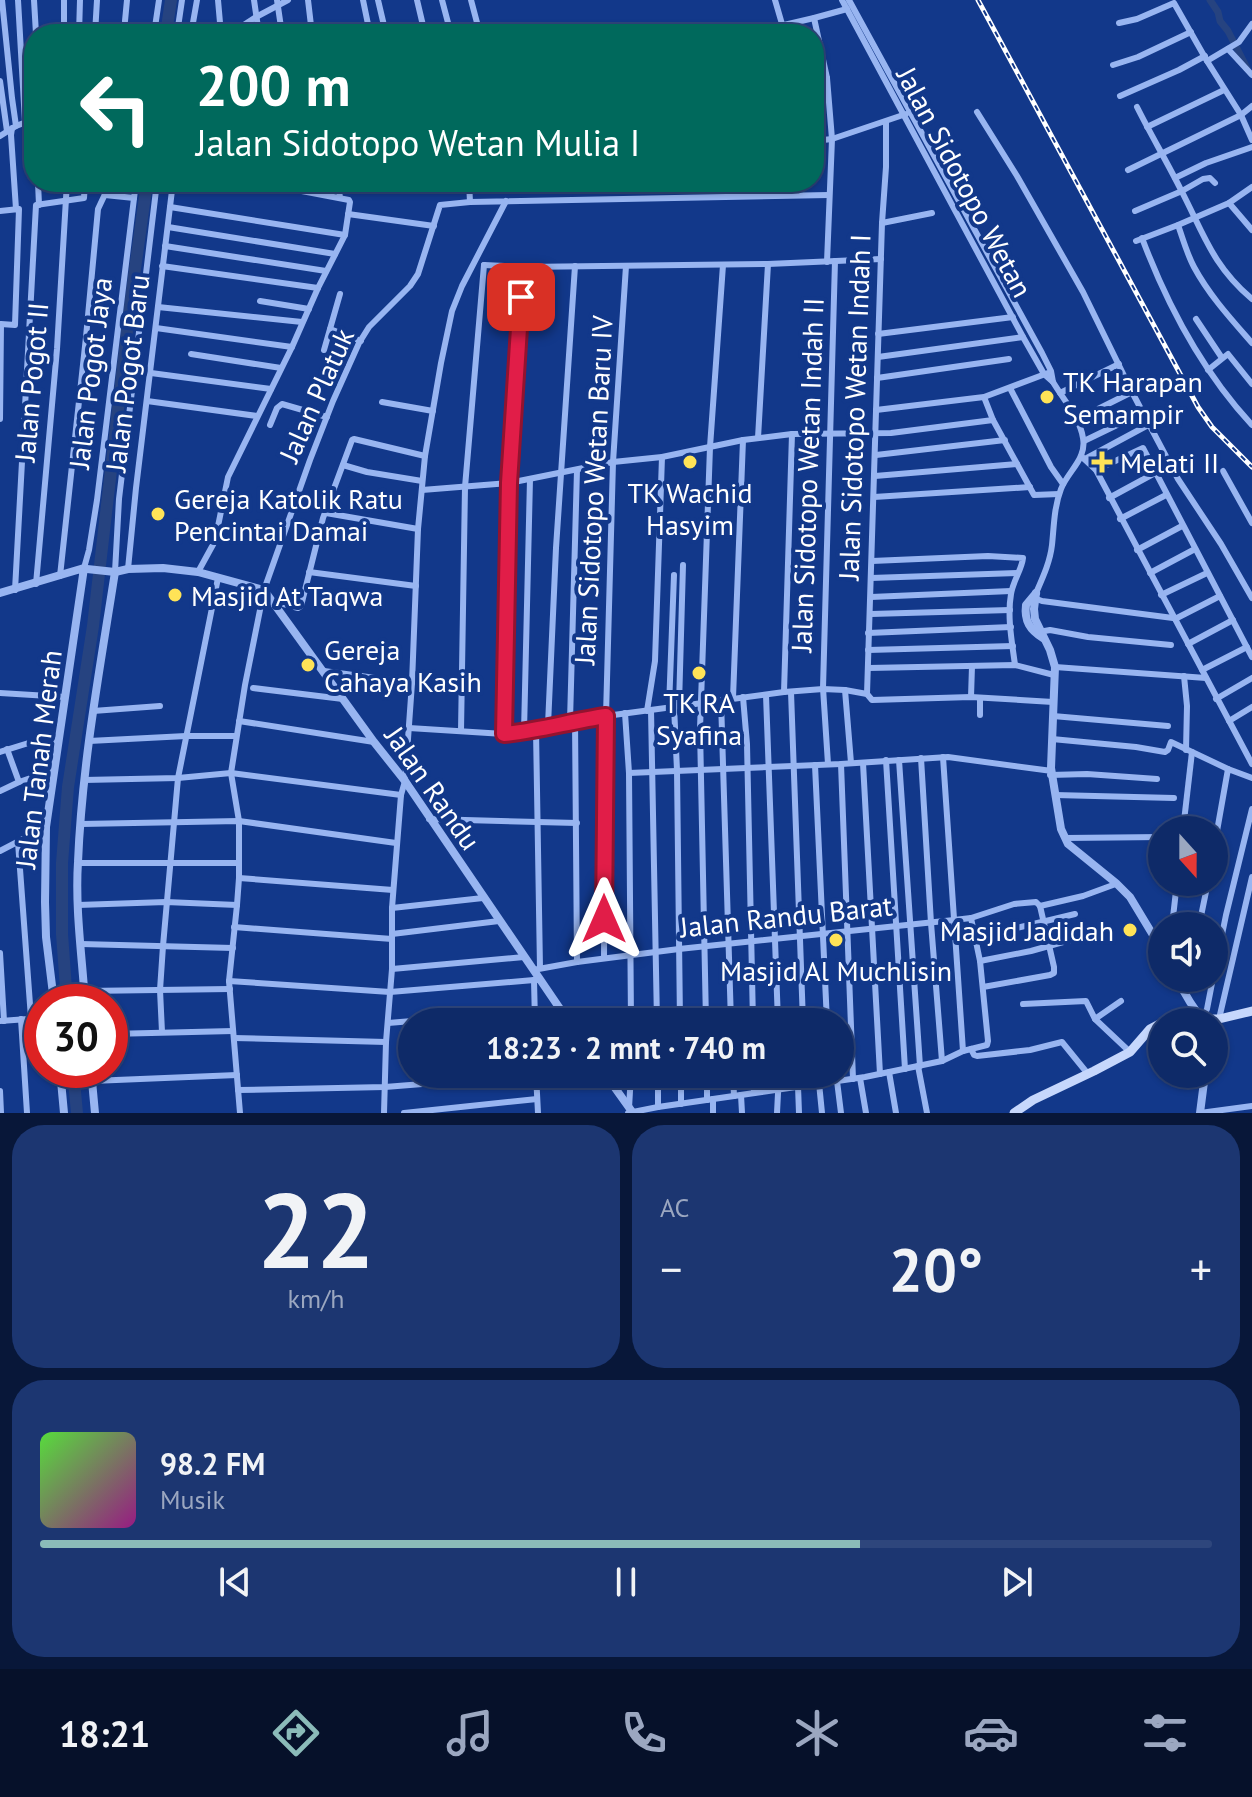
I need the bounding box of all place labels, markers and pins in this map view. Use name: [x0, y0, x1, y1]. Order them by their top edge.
pin: [487, 263, 555, 331]
place label: TK Harapan Semampir: [1063, 363, 1203, 432]
marker: TK Harapan Semampir: [1038, 388, 1056, 406]
place label: Melati II: [1120, 444, 1219, 481]
marker: Melati II: [1091, 451, 1113, 473]
marker: TK Wachid Hasyim: [681, 453, 699, 471]
place label: TK Wachid Hasyim: [627, 474, 753, 543]
place label: Gereja Katolik Ratu Pencintai Damai: [174, 480, 403, 549]
marker: Gereja Katolik Ratu Pencintai Damai: [149, 505, 167, 523]
place label: Masjid At Taqwa: [191, 577, 384, 614]
marker: Masjid At Taqwa: [166, 586, 184, 604]
place label: Gereja Cahaya Kasih: [324, 631, 482, 700]
marker: Gereja Cahaya Kasih: [299, 656, 317, 674]
marker: TK RA Syafina: [690, 664, 708, 682]
place label: TK RA Syafina: [656, 684, 742, 753]
place label: Masjid Jadidah: [940, 912, 1114, 949]
marker: Masjid Jadidah: [1121, 921, 1139, 939]
marker: Masjid Al Muchlisin: [827, 931, 845, 949]
place label: Masjid Al Muchlisin: [720, 952, 952, 989]

